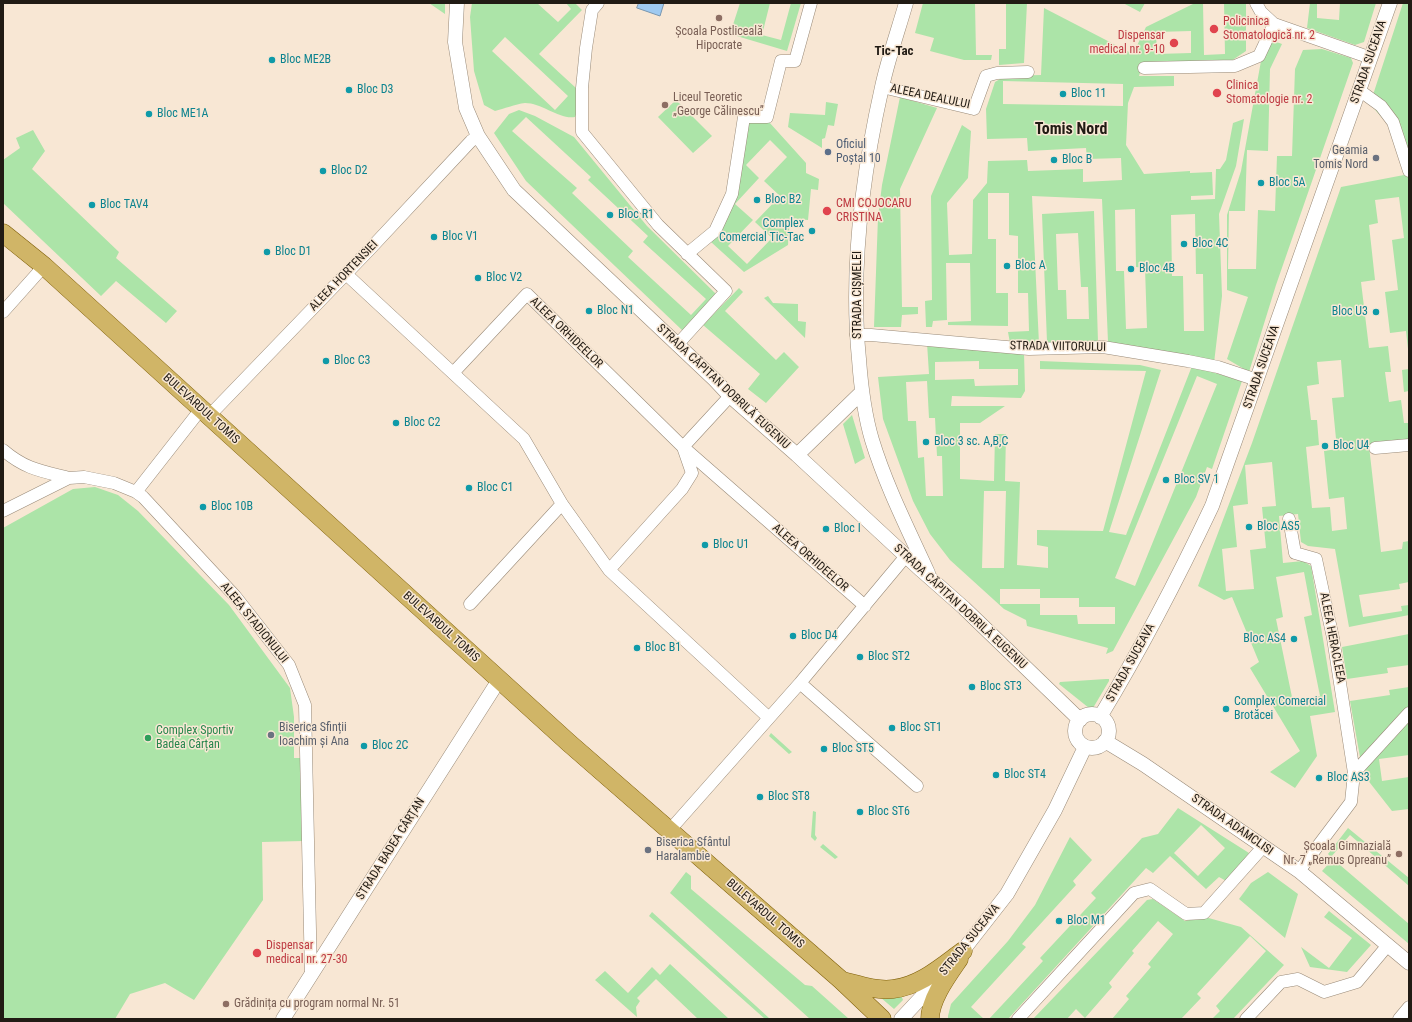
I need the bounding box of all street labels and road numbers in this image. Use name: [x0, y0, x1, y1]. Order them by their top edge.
street label: STRADA SUCEAVA: [1348, 18, 1390, 106]
street label: ALEEA DEALULUI: [889, 82, 971, 112]
street label: ALEEA HORTENSIEI: [307, 238, 381, 314]
street label: STRADA CIȘMELEI: [851, 251, 865, 339]
street label: ALEEA ORHIDEELOR: [526, 294, 606, 372]
street label: STRADA CĂPITAN DOBRILĂ EUGENIU: [653, 321, 793, 453]
street label: STRADA SUCEAVA: [1241, 323, 1283, 411]
street label: STRADA VIITORULUI: [1010, 339, 1106, 355]
street label: BULEVARDUL TOMIS: [160, 371, 242, 447]
street label: ALEEA ORHIDEELOR: [769, 521, 851, 595]
street label: STRADA CĂPITAN DOBRILĂ EUGENIU: [890, 541, 1030, 673]
street label: ALEEA STADIONULUI: [217, 580, 291, 666]
street label: BULEVARDUL TOMIS: [400, 589, 482, 665]
street label: ALEEA HERACLEEA: [1316, 591, 1348, 685]
street label: STRADA SUCEAVA: [1103, 621, 1159, 705]
street label: STRADA ADAMCLISI: [1188, 791, 1276, 859]
street label: STRADA BADEA CÂRȚAN: [354, 795, 428, 903]
street label: BULEVARDUL TOMIS: [723, 876, 807, 952]
street label: STRADA SUCEAVA: [937, 901, 1003, 979]

